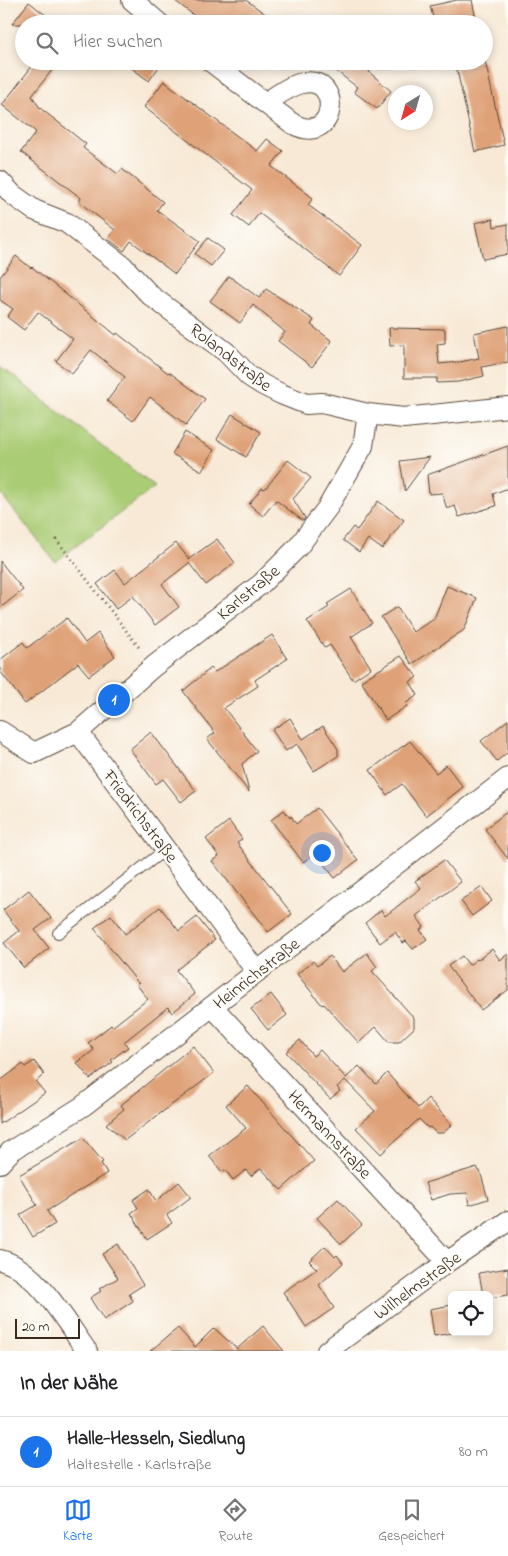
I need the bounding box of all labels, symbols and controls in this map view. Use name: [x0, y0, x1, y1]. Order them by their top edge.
search box: [15, 15, 493, 70]
icon: search: [33, 29, 61, 57]
text: Hier suchen: [73, 29, 162, 56]
north arrow: [388, 85, 433, 130]
street label: Rolandstraße: [183, 318, 277, 400]
street label: Karlstraße: [212, 559, 287, 628]
pin: 1: [98, 681, 130, 719]
street label: Friedrichstraße: [95, 764, 184, 870]
your location: [309, 840, 335, 866]
street label: Heinrichstraße: [208, 932, 307, 1017]
street label: Hermannstraße: [280, 1085, 377, 1186]
street label: Wilhelmstraße: [369, 1245, 468, 1327]
map controls: [448, 1291, 493, 1336]
button: locate: [448, 1291, 493, 1336]
scale bar: [15, 1316, 80, 1339]
text: 20 m: [22, 1317, 49, 1338]
text: In der Nähe: [20, 1369, 118, 1399]
text: Halle-Hesseln, Siedlung: [67, 1426, 245, 1453]
text: 1: [33, 1440, 39, 1464]
text: 80 m: [459, 1440, 488, 1464]
text: Haltestelle · Karlstraße: [67, 1453, 212, 1477]
tab: Karte: [63, 1496, 93, 1547]
tab: Route: [218, 1496, 252, 1547]
tab: Gespeichert: [378, 1496, 445, 1547]

